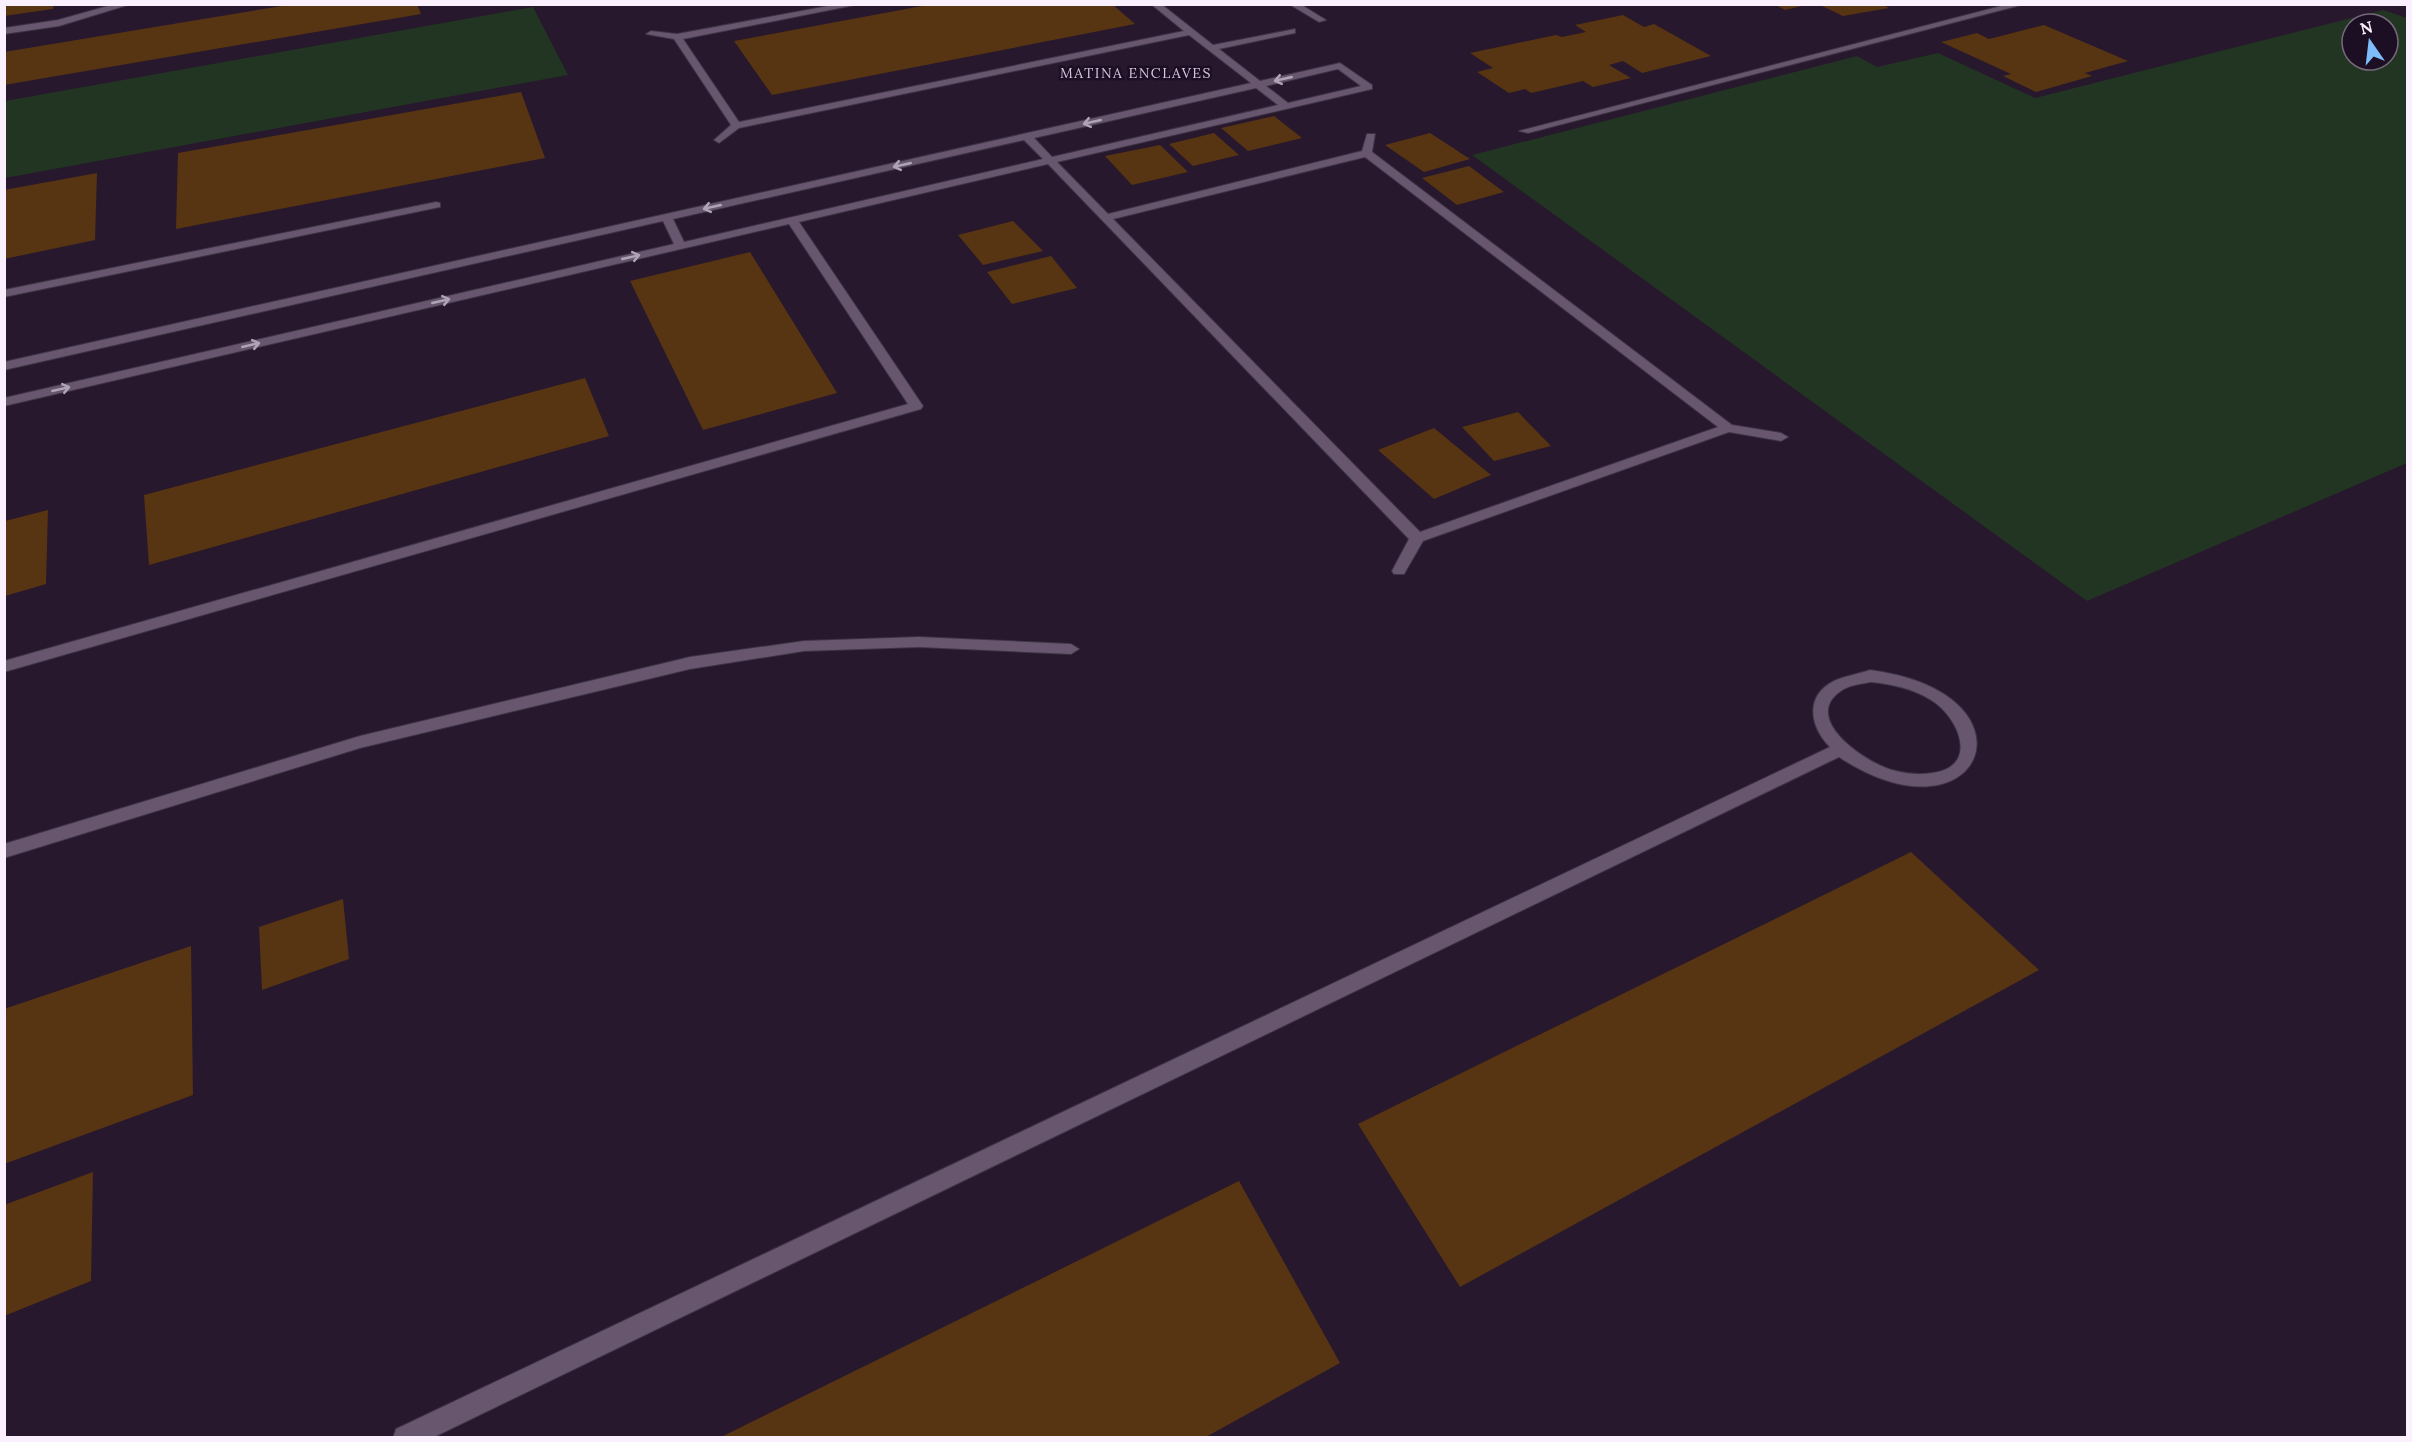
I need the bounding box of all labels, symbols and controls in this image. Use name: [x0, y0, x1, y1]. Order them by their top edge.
north arrow: [2340, 12, 2400, 72]
text: N: [2358, 16, 2375, 39]
district label: MATINA ENCLAVES: [1060, 64, 1212, 82]
one-way arrow: [1273, 74, 1293, 85]
one-way arrow: [1083, 117, 1103, 128]
one-way arrow: [893, 159, 912, 171]
one-way arrow: [703, 202, 722, 213]
one-way arrow: [622, 251, 641, 263]
one-way arrow: [431, 295, 451, 306]
one-way arrow: [241, 339, 261, 350]
one-way arrow: [52, 382, 71, 394]

